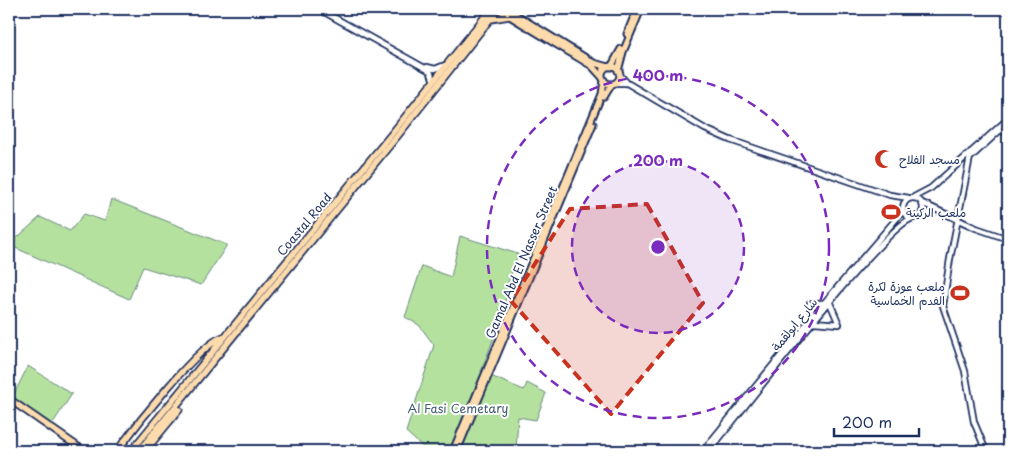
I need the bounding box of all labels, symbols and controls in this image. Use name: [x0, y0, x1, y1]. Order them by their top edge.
text: 400 m: [633, 63, 683, 86]
text: 200 m: [633, 148, 683, 171]
mosque icon: مسجد الفلاح: [873, 148, 895, 170]
place label: مسجد الفلاح: [899, 150, 960, 169]
street label: Gamal Abd El Nasser Street: [481, 183, 561, 341]
street label: Coastal Road: [272, 189, 336, 259]
sports icon: ملعب الركينة: [880, 201, 902, 223]
place label: ملعب الركينة: [906, 203, 966, 221]
centre of rings: [649, 238, 667, 256]
place label: ملعب عوزة لكرة الفدم الخماسية: [868, 277, 945, 310]
sports icon: ملعب عوزة لكرة الفدم الخماسية: [949, 282, 971, 304]
street label: شارع ابولقمة: [767, 293, 822, 355]
park label: Al Fasi Cemetary: [408, 399, 509, 417]
scale bar: [834, 405, 920, 437]
text: 200 m: [842, 410, 892, 433]

